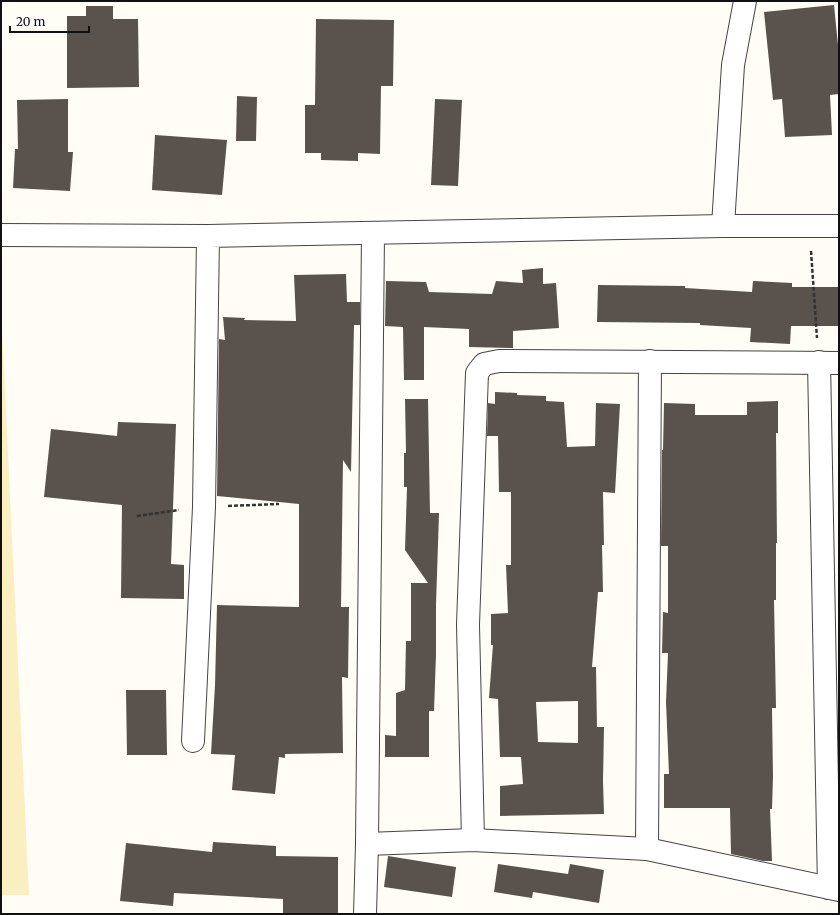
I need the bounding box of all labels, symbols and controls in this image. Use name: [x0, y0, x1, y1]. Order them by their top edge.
scale bar: [10, 8, 89, 34]
text: 20 m: [16, 14, 45, 29]

